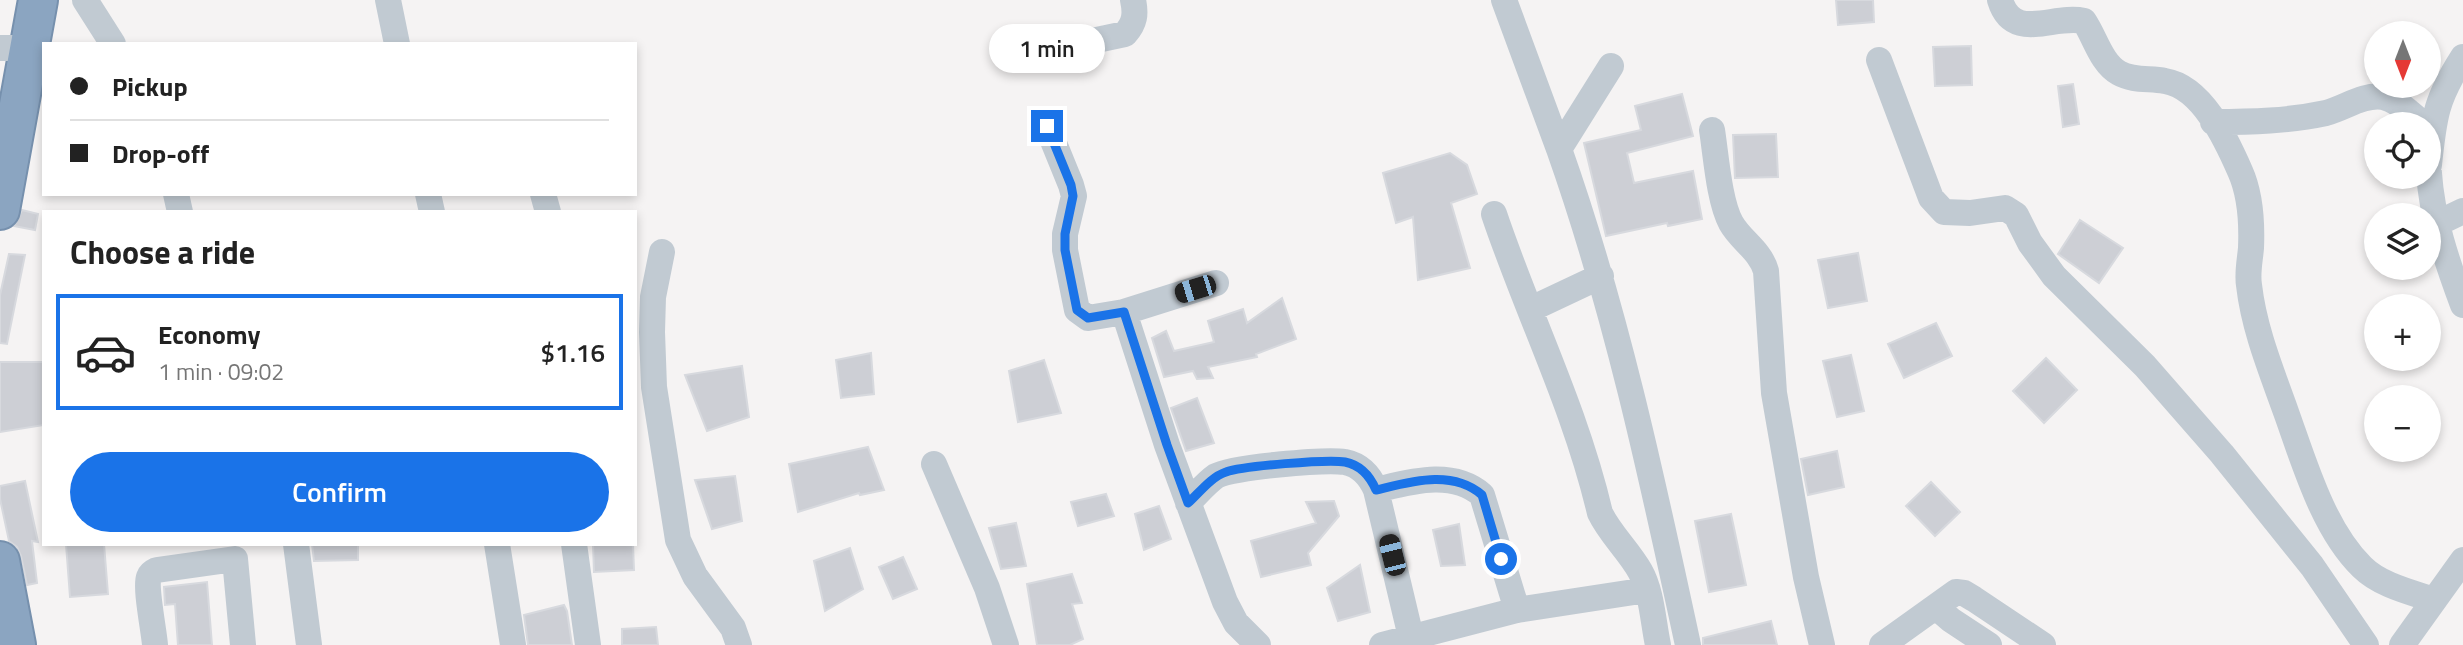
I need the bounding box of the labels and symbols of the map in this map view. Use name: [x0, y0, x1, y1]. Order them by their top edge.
north arrow: [2364, 21, 2441, 98]
callout: 1 min: [989, 24, 1105, 74]
route end: [1031, 110, 1063, 142]
car: [1172, 273, 1219, 305]
car: [1377, 532, 1408, 578]
route start: [1485, 543, 1517, 575]

